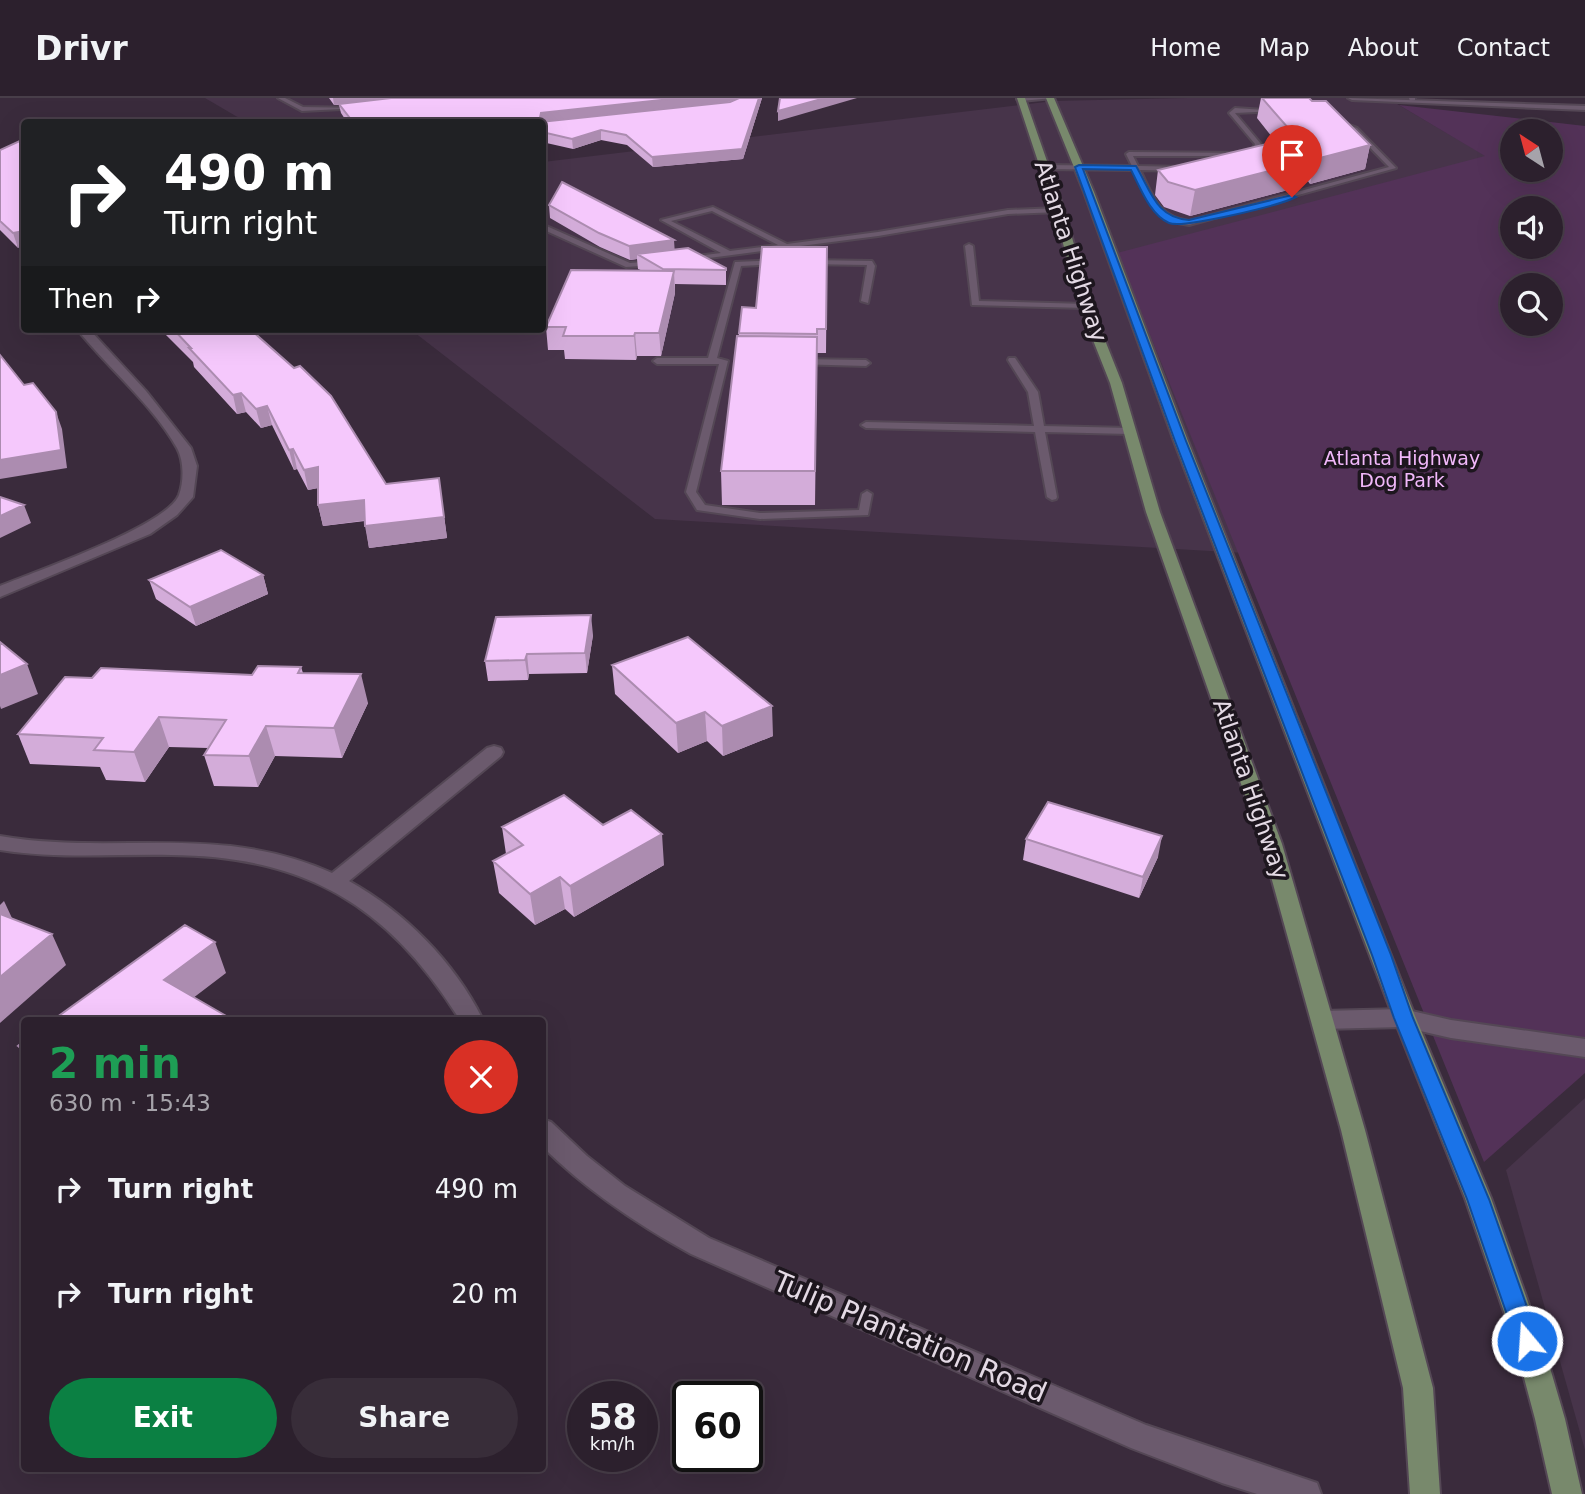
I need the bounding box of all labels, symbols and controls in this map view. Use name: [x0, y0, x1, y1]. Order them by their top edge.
text: Drivr: [35, 29, 128, 68]
text: Home: [1150, 34, 1221, 62]
text: Map: [1259, 34, 1310, 62]
text: About: [1348, 34, 1419, 62]
text: Contact: [1457, 34, 1550, 62]
north arrow: [1500, 119, 1563, 182]
map controls: [1500, 119, 1563, 336]
pin: [1262, 125, 1322, 197]
icon: arrive: [1273, 136, 1311, 174]
text: 490 m: [164, 145, 334, 202]
icon: right: [49, 147, 140, 238]
street label: Atlanta Highway: [1029, 157, 1113, 345]
button: sound: [1500, 196, 1563, 259]
text: Turn right: [164, 204, 317, 242]
button: search: [1500, 273, 1563, 336]
icon: right: [128, 280, 166, 318]
text: Then: [49, 284, 114, 314]
park label: Atlanta Highway Dog Park: [1324, 447, 1480, 491]
street label: Atlanta Highway: [1208, 695, 1294, 883]
text: 2 min: [49, 1039, 181, 1088]
button: close: [444, 1040, 518, 1114]
text: 630 m · 15:43: [49, 1090, 211, 1116]
icon: right: [49, 1170, 87, 1208]
text: Turn right: [108, 1174, 253, 1204]
text: 490 m: [435, 1174, 518, 1204]
street label: Tulip Plantation Road: [768, 1264, 1051, 1409]
icon: right: [49, 1275, 87, 1313]
text: Turn right: [108, 1279, 253, 1309]
text: 20 m: [451, 1279, 518, 1309]
position arrow: [1490, 1304, 1564, 1378]
button: Exit: [49, 1378, 277, 1458]
button: Share: [291, 1378, 518, 1458]
speed limit sign: 60: [672, 1381, 763, 1472]
text: 58: [588, 1397, 637, 1437]
text: km/h: [590, 1433, 635, 1454]

